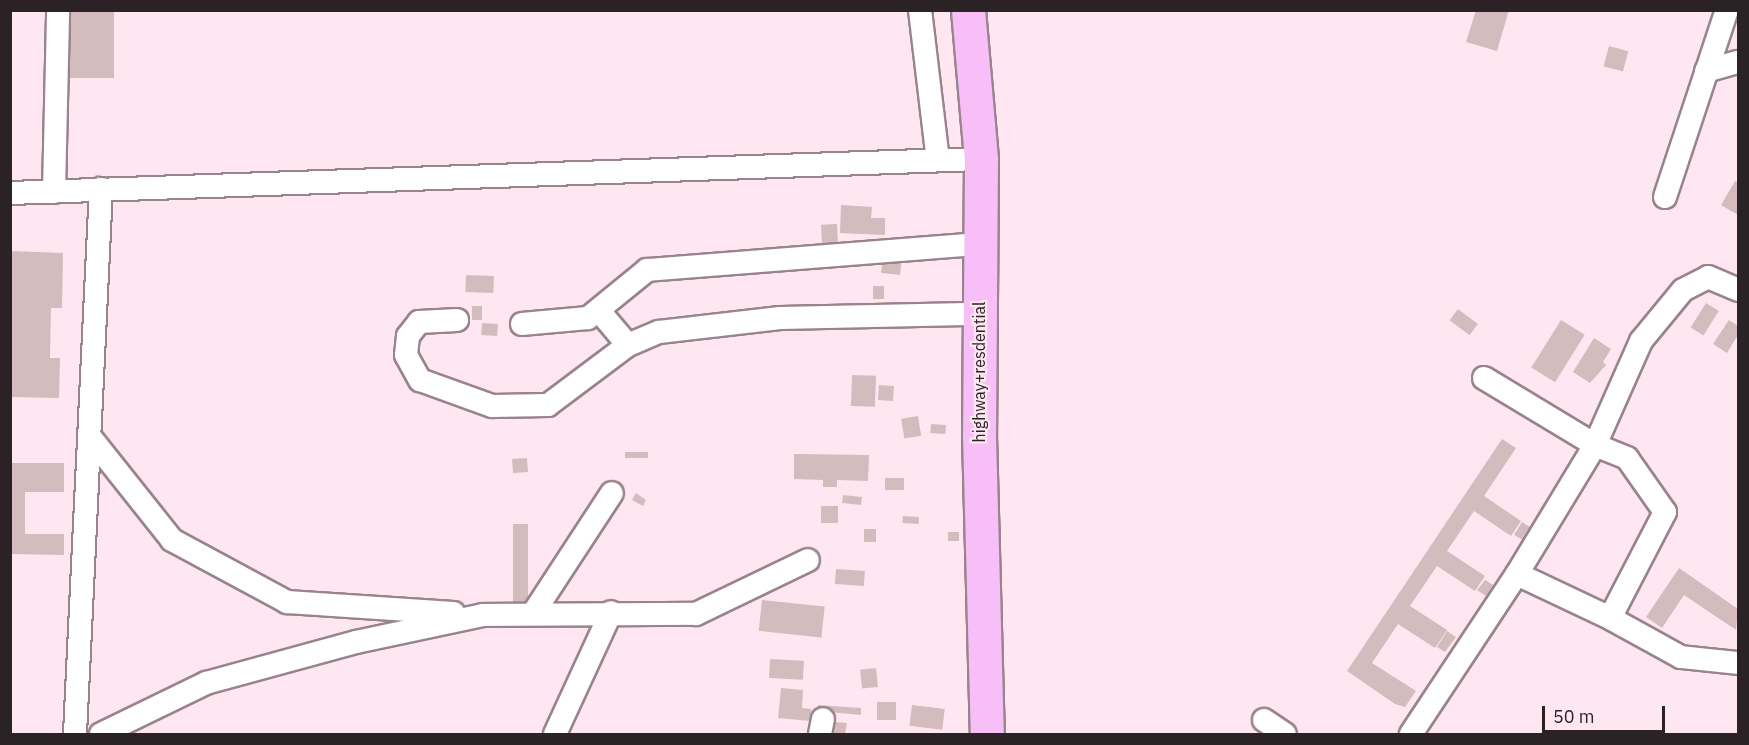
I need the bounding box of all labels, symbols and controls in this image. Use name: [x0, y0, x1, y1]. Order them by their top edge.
street label: highway+resdential: [969, 302, 989, 442]
scale bar: [1545, 694, 1668, 732]
text: 50 m: [1553, 705, 1595, 728]

